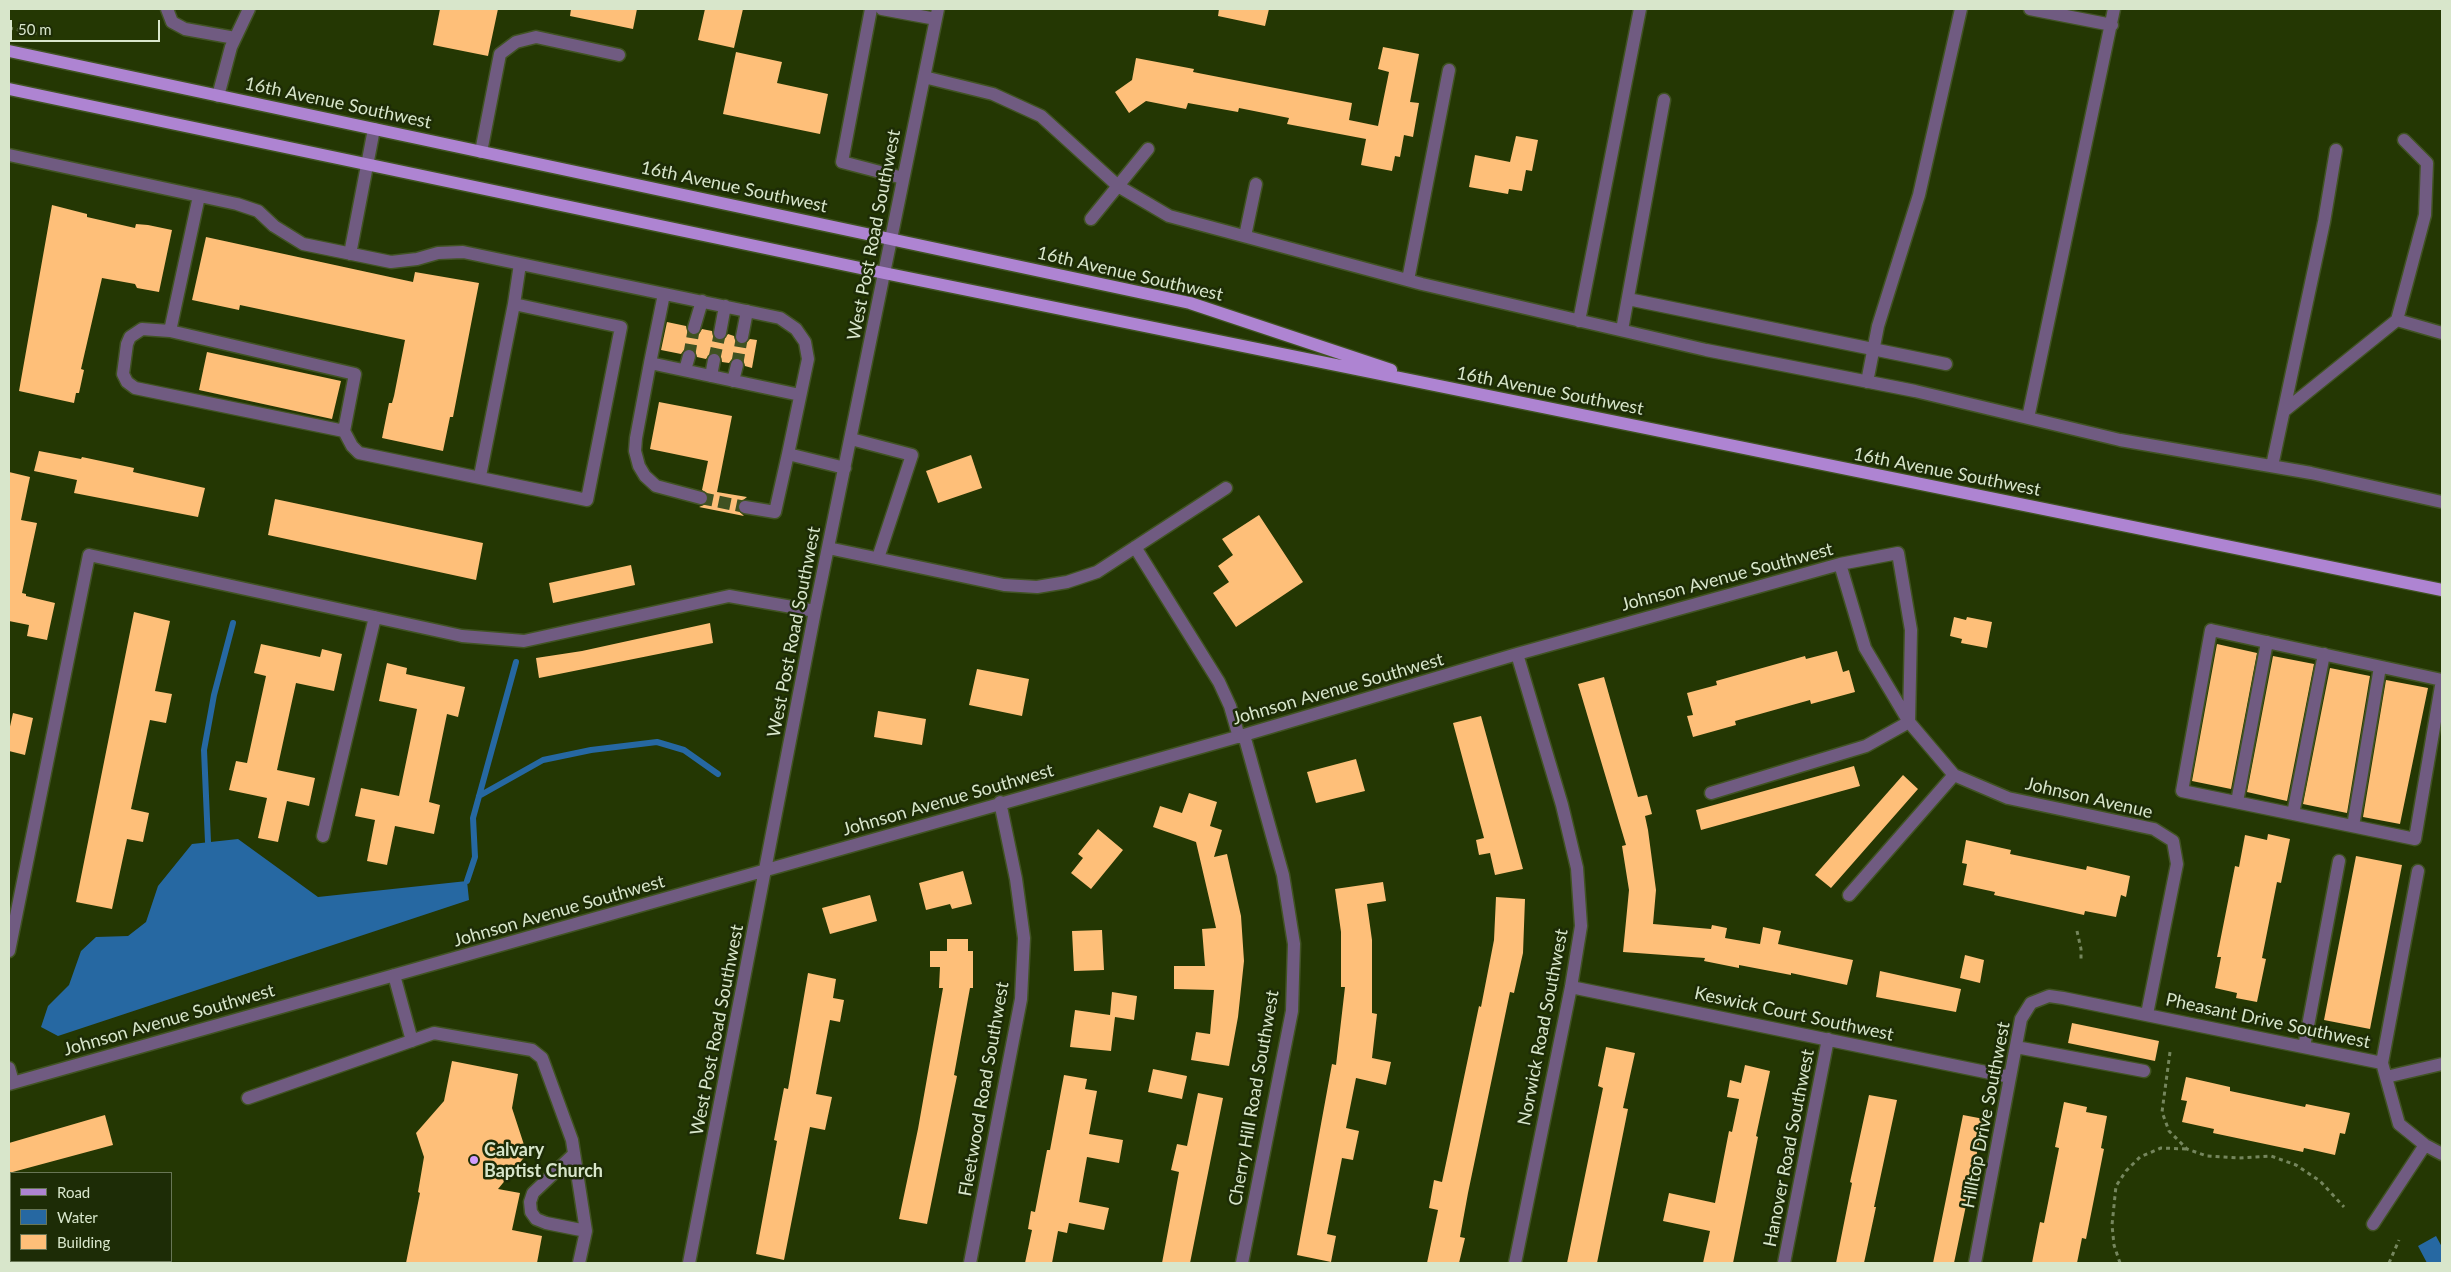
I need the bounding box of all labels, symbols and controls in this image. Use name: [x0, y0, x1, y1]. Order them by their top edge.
scale bar: [12, 10, 162, 42]
text: 50 m: [18, 20, 52, 38]
street label: 16th Avenue Southwest: [243, 73, 433, 133]
street label: West Post Road Southwest: [843, 128, 905, 342]
street label: 16th Avenue Southwest: [639, 157, 829, 217]
street label: 16th Avenue Southwest: [1035, 242, 1225, 306]
street label: 16th Avenue Southwest: [1455, 362, 1645, 420]
street label: 16th Avenue Southwest: [1852, 443, 2042, 501]
street label: West Post Road Southwest: [763, 525, 825, 739]
street label: Johnson Avenue Southwest: [1619, 538, 1835, 616]
street label: Johnson Avenue Southwest: [1230, 648, 1446, 730]
street label: Johnson Avenue Southwest: [840, 759, 1056, 841]
street label: Johnson Avenue: [2023, 773, 2155, 823]
street label: Johnson Avenue Southwest: [451, 870, 667, 952]
street label: West Post Road Southwest: [686, 923, 748, 1137]
street label: Norwick Road Southwest: [1513, 927, 1573, 1127]
street label: Johnson Avenue Southwest: [61, 979, 277, 1061]
street label: Fleetwood Road Southwest: [954, 980, 1014, 1198]
street label: Keswick Court Southwest: [1692, 982, 1896, 1046]
street label: Cherry Hill Road Southwest: [1224, 989, 1284, 1207]
street label: Pheasant Drive Southwest: [2164, 989, 2372, 1053]
street label: Hilltop Drive Southwest: [1957, 1020, 2015, 1210]
street label: Hanover Road Southwest: [1759, 1047, 1819, 1249]
place label: Calvary Baptist Church: [484, 1139, 603, 1182]
marker: Calvary Baptist Church: [468, 1154, 480, 1166]
legend: [10, 1172, 172, 1262]
text: Road: [57, 1183, 90, 1201]
text: Water: [57, 1208, 98, 1226]
text: Building: [57, 1233, 110, 1251]

